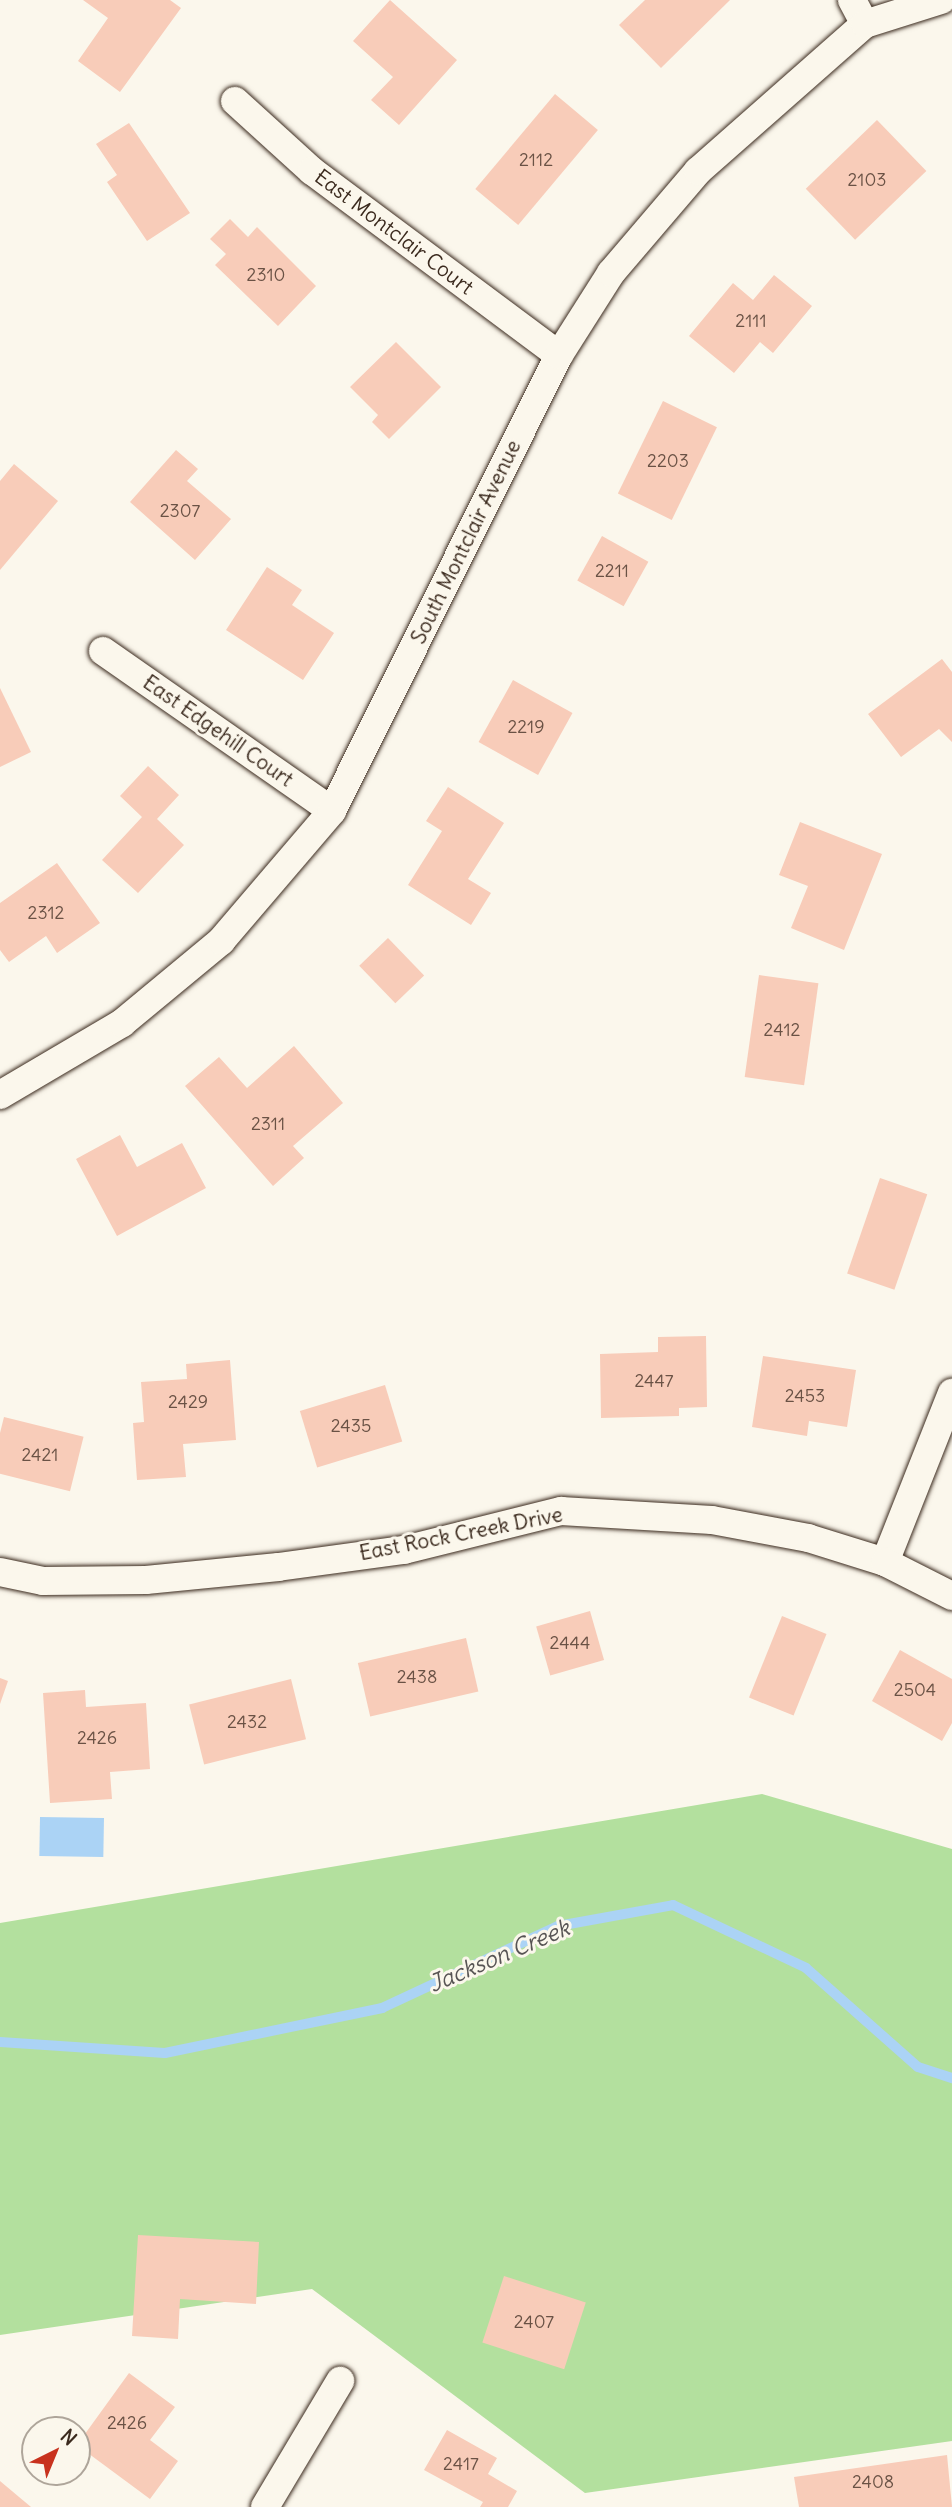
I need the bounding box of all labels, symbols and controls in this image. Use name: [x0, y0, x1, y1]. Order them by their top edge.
house number: 2112: [519, 149, 553, 171]
street label: East Montclair Court: [310, 164, 478, 300]
house number: 2103: [847, 169, 887, 191]
house number: 2310: [247, 264, 285, 286]
house number: 2111: [735, 310, 767, 332]
street label: South Montclair Avenue: [406, 436, 526, 648]
house number: 2203: [647, 450, 689, 472]
house number: 2307: [160, 500, 200, 522]
house number: 2211: [595, 560, 629, 582]
street label: East Edgehill Court: [138, 670, 298, 792]
house number: 2219: [507, 716, 545, 738]
house number: 2312: [28, 902, 64, 924]
house number: 2412: [764, 1019, 800, 1041]
house number: 2311: [251, 1113, 285, 1135]
house number: 2447: [634, 1370, 674, 1392]
house number: 2453: [785, 1385, 825, 1407]
house number: 2429: [168, 1391, 208, 1413]
house number: 2435: [331, 1415, 371, 1437]
house number: 2421: [22, 1444, 58, 1466]
street label: East Rock Creek Drive: [357, 1502, 565, 1566]
house number: 2444: [550, 1632, 590, 1654]
house number: 2438: [397, 1666, 437, 1688]
house number: 2504: [894, 1679, 936, 1701]
house number: 2432: [227, 1711, 267, 1733]
house number: 2426: [77, 1727, 117, 1749]
water label: Jackson Creek: [424, 1914, 574, 1998]
house number: 2407: [514, 2311, 554, 2333]
house number: 2426: [107, 2412, 147, 2434]
north arrow: [21, 2416, 91, 2486]
text: N: [56, 2424, 82, 2450]
house number: 2417: [443, 2453, 479, 2475]
house number: 2408: [852, 2471, 894, 2493]

